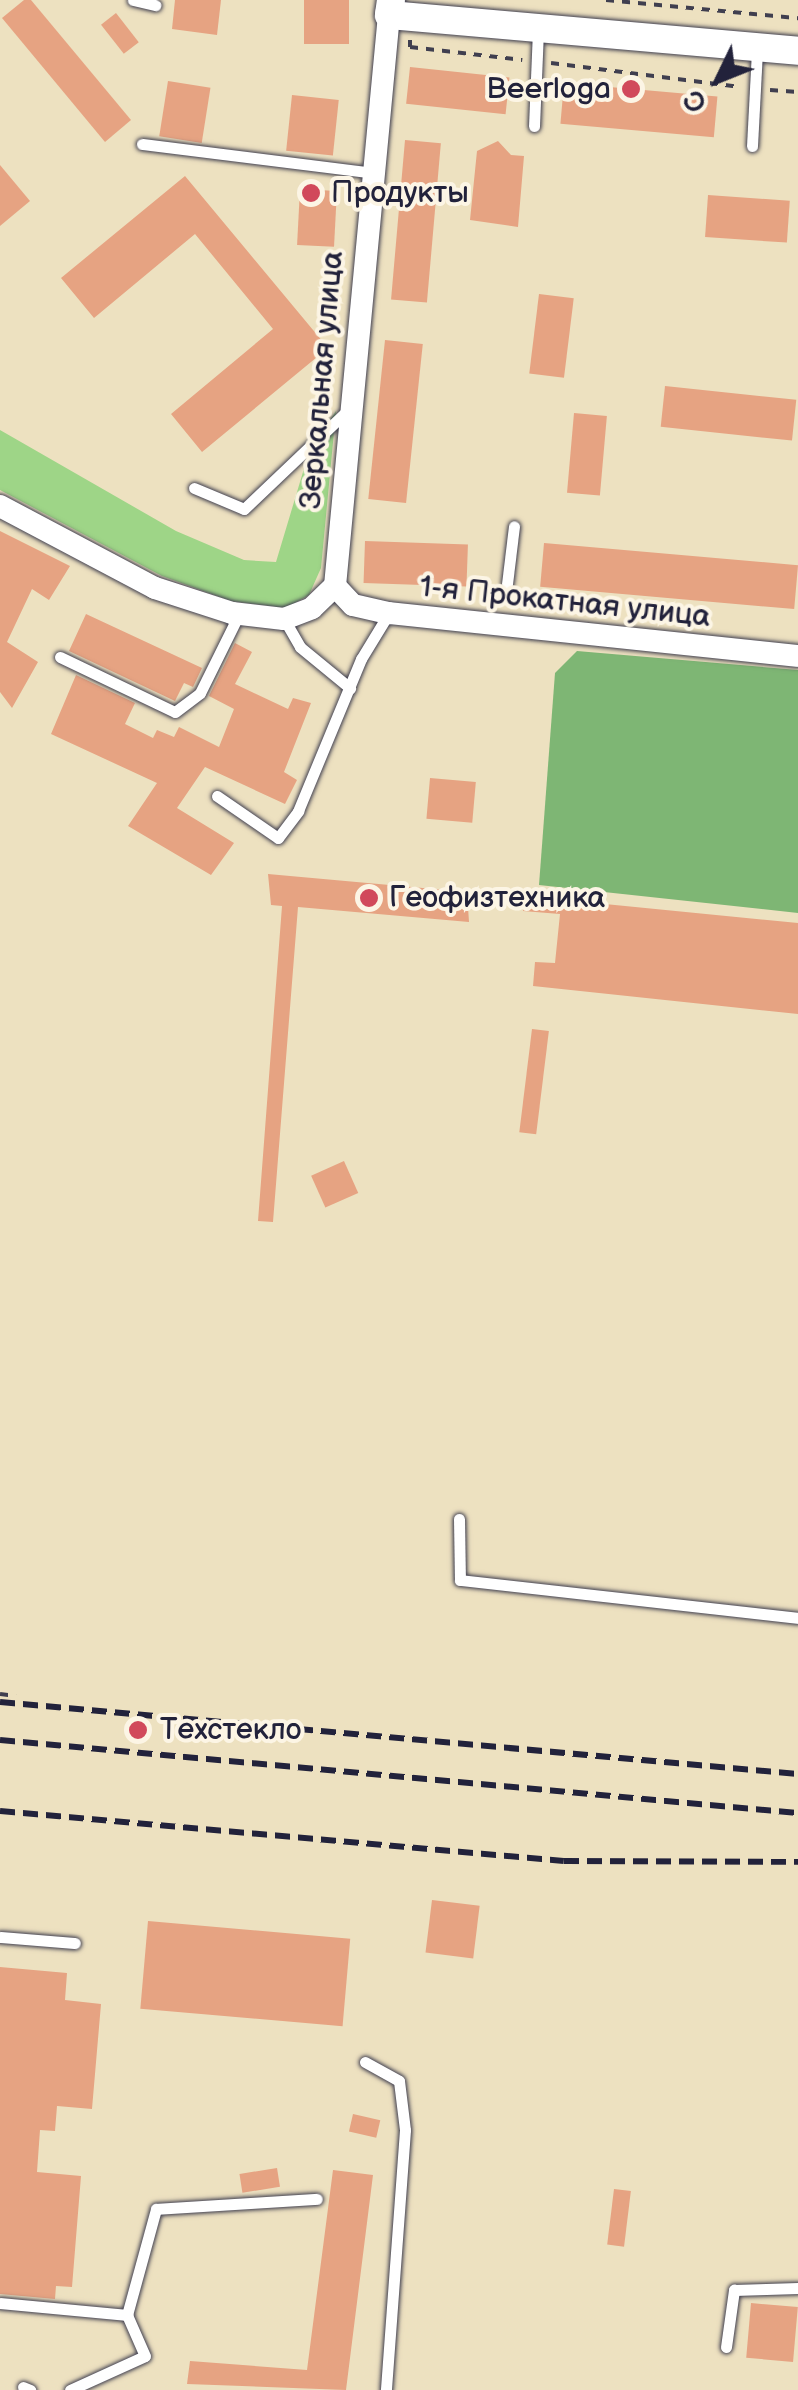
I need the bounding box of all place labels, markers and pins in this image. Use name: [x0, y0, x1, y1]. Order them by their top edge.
place label: Beerloga: [486, 71, 611, 107]
marker: Beerloga: [620, 78, 642, 100]
place label: Продукты: [331, 175, 469, 211]
marker: Продукты: [300, 182, 322, 204]
place label: Геофизтехника: [389, 880, 605, 916]
marker: Геофизтехника: [358, 887, 380, 909]
place label: Техстекло: [160, 1712, 301, 1748]
marker: Техстекло: [125, 1717, 151, 1743]

